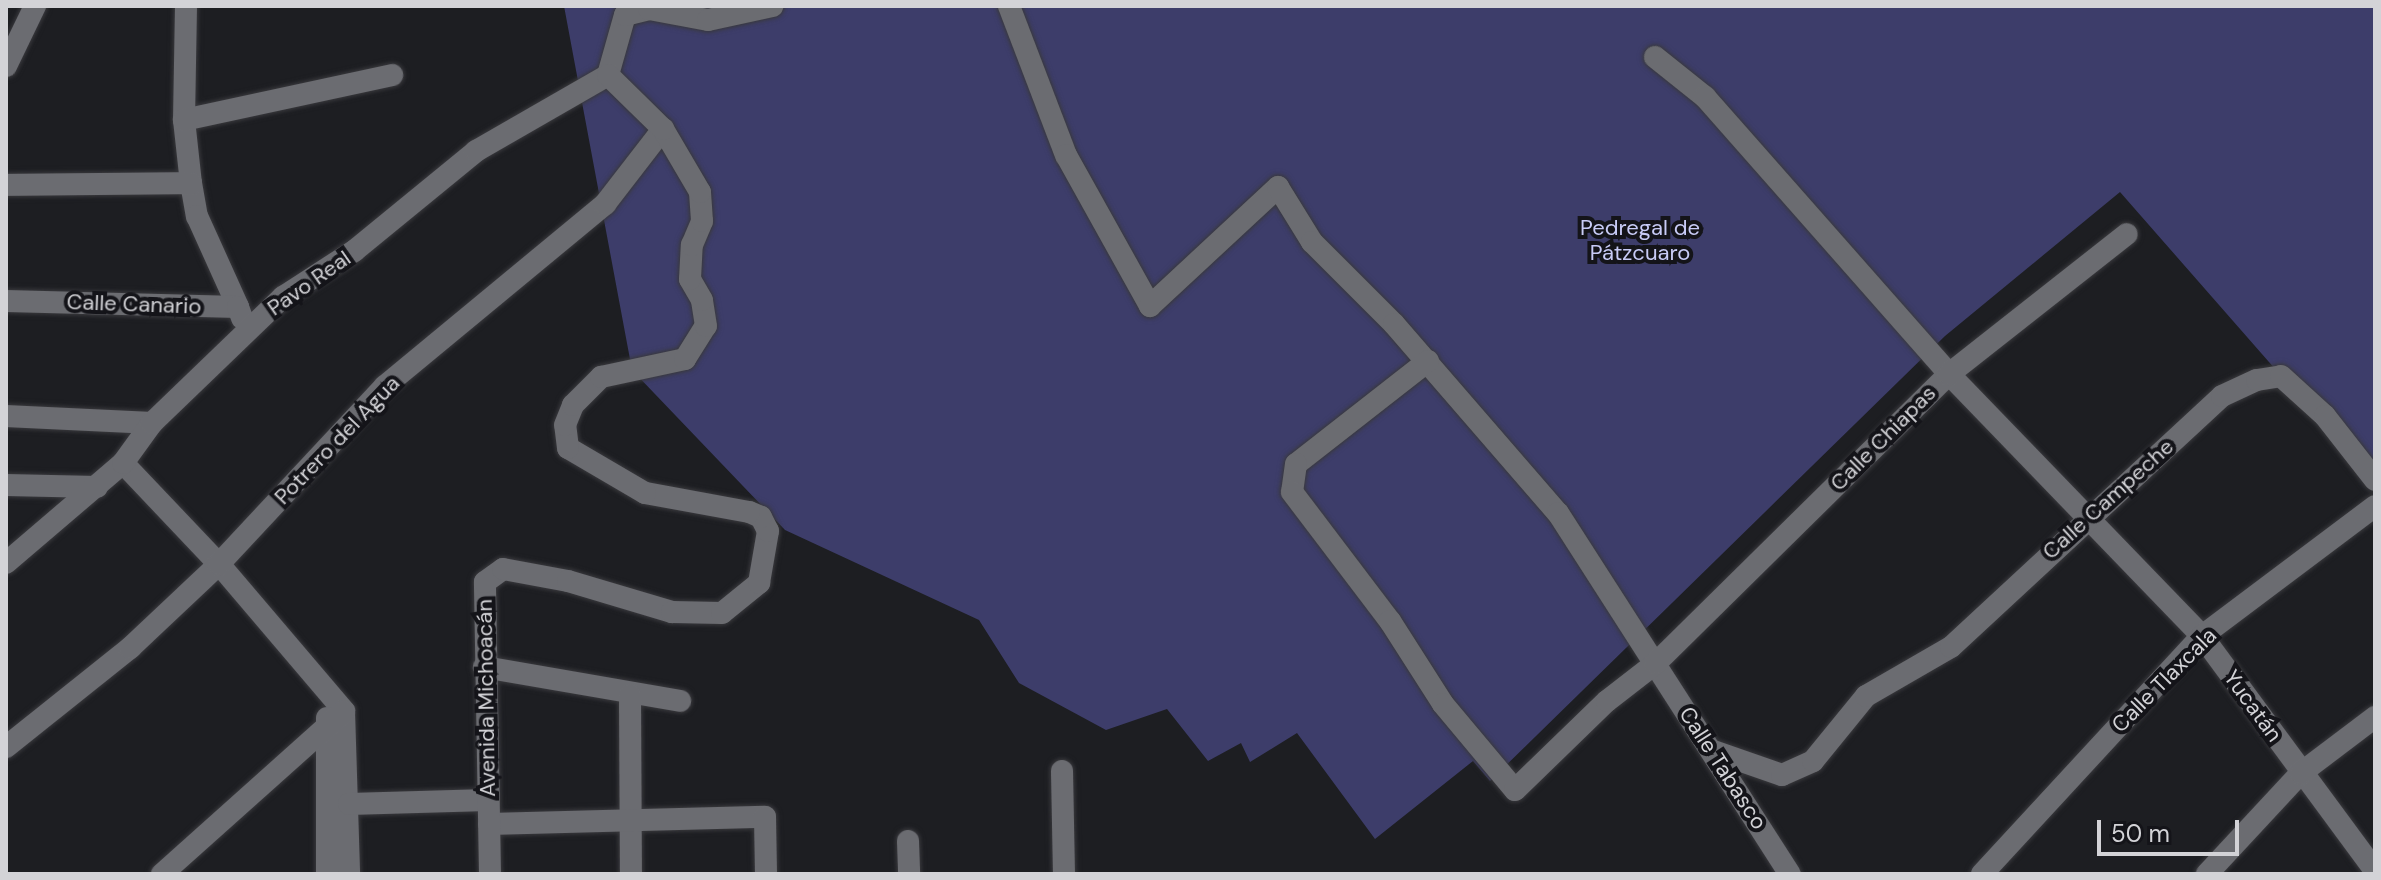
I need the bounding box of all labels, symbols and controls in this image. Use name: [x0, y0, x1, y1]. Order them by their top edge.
park label: Pedregal de Pátzcuaro: [1580, 214, 1700, 266]
street label: Pavo Real: [262, 245, 356, 321]
street label: Calle Canario: [66, 288, 202, 320]
street label: Potrero del Agua: [269, 370, 405, 510]
street label: Calle Chiapas: [1825, 380, 1941, 496]
street label: Calle Campeche: [2037, 433, 2179, 565]
street label: Avenida Michoacán: [471, 599, 501, 797]
street label: Calle Tlaxcala: [2106, 622, 2222, 738]
street label: Yucatán: [2218, 665, 2288, 747]
street label: Calle Tabasco: [1674, 702, 1772, 834]
scale bar: [2101, 804, 2243, 854]
text: 50 m: [2111, 818, 2170, 849]

